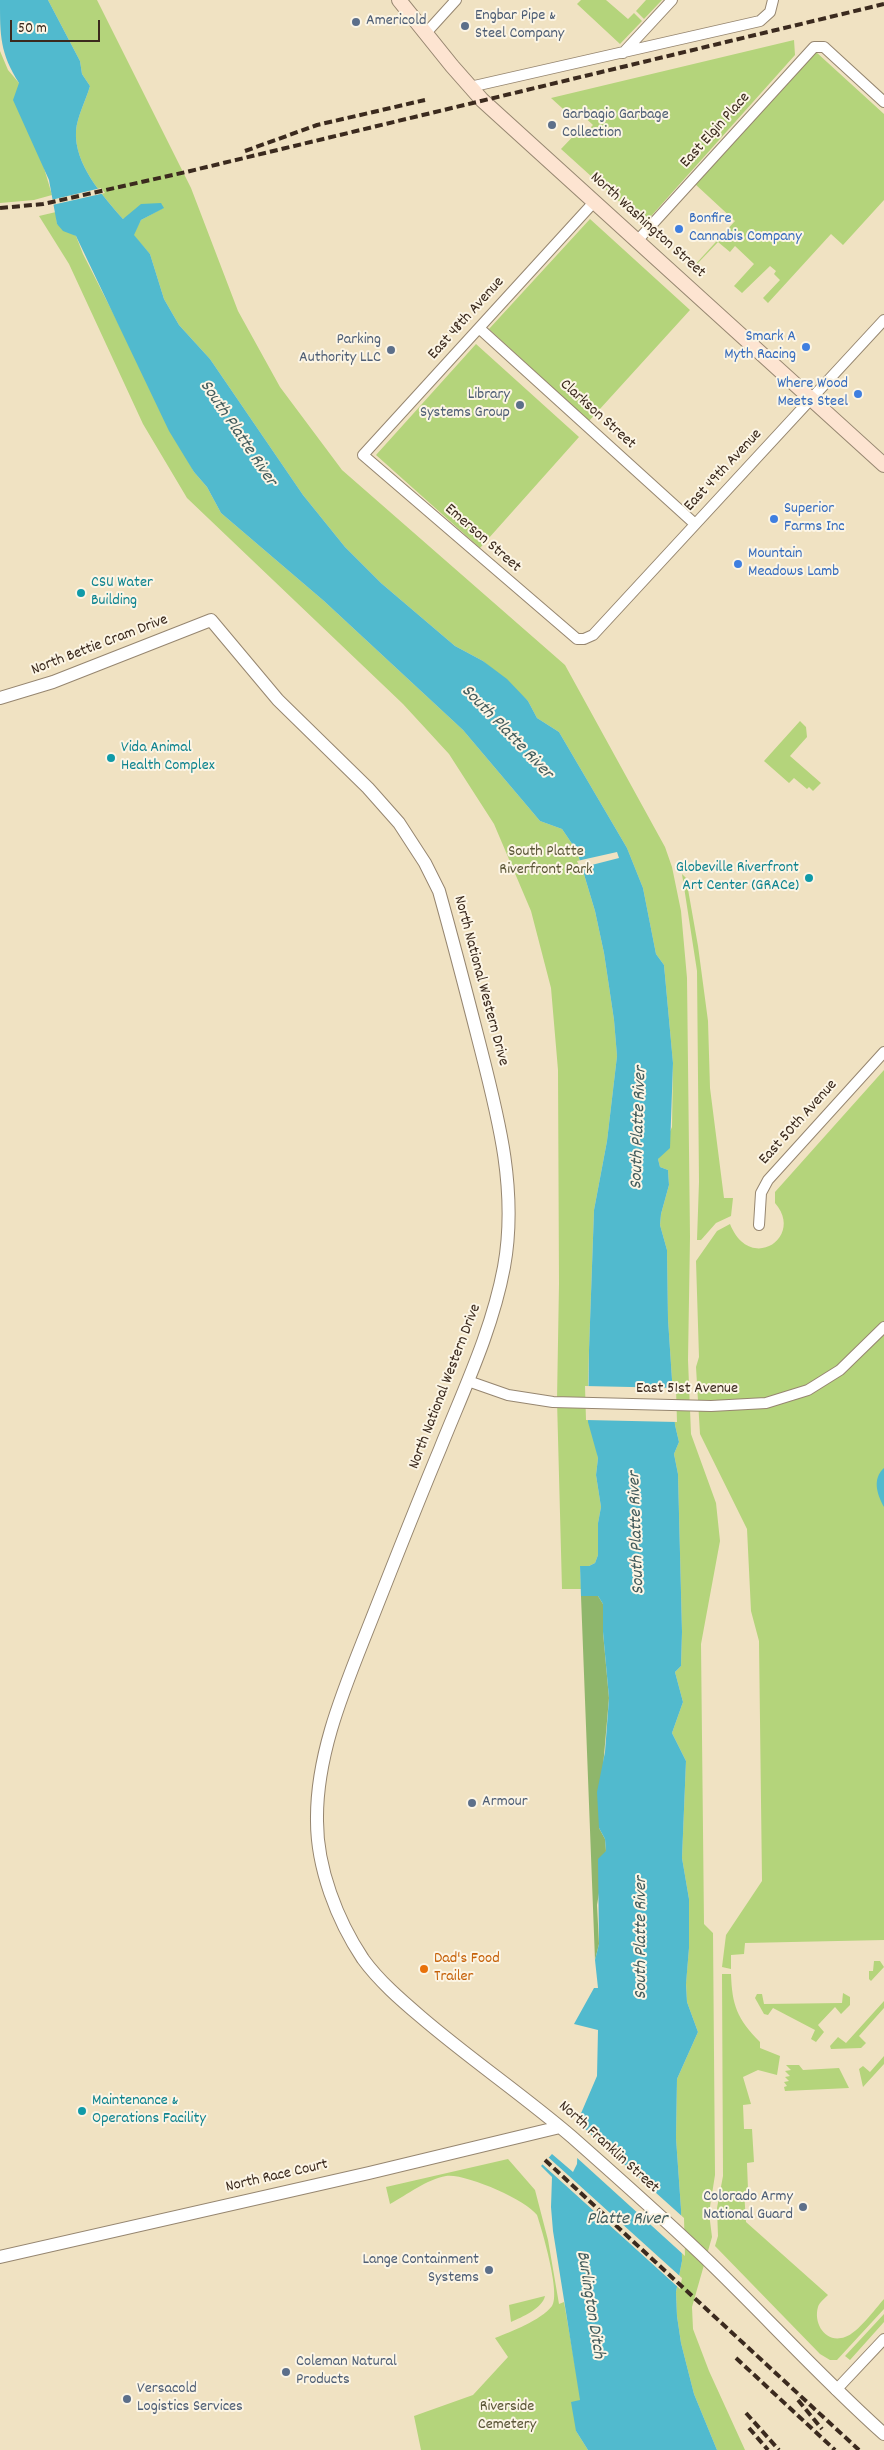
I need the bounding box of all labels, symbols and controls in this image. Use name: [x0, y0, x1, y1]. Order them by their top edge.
place label: Engbar Pipe & Steel Company: [475, 7, 564, 45]
scale bar: [12, 10, 102, 42]
place label: Americold: [366, 12, 426, 32]
marker: Americold: [350, 16, 362, 28]
text: 50 m: [18, 18, 47, 40]
marker: Engbar Pipe & Steel Company: [459, 20, 471, 32]
street label: East Elgin Place: [677, 89, 755, 173]
place label: Garbagio Garbage Collection: [562, 106, 669, 144]
marker: Garbagio Garbage Collection: [546, 119, 558, 131]
street label: North Washington Street: [585, 169, 709, 283]
place label: Bonfire Cannabis Company: [689, 210, 802, 248]
marker: Bonfire Cannabis Company: [673, 223, 685, 235]
street label: East 48th Avenue: [425, 274, 509, 364]
place label: Smark A Myth Racing: [724, 328, 796, 366]
place label: Parking Authority LLC: [299, 331, 381, 369]
marker: Smark A Myth Racing: [800, 341, 812, 353]
marker: Parking Authority LLC: [385, 344, 397, 356]
place label: Where Wood Meets Steel: [777, 375, 848, 413]
street label: Clarkson Street: [555, 376, 639, 454]
water label: South Platte River: [194, 377, 280, 491]
place label: Library Systems Group: [420, 386, 510, 424]
marker: Where Wood Meets Steel: [852, 388, 864, 400]
marker: Library Systems Group: [514, 399, 526, 411]
street label: East 49th Avenue: [681, 426, 767, 516]
place label: Superior Farms Inc: [784, 500, 845, 538]
street label: Emerson Street: [440, 501, 524, 577]
marker: Superior Farms Inc: [768, 513, 780, 525]
place label: Mountain Meadows Lamb: [748, 545, 839, 583]
marker: Mountain Meadows Lamb: [732, 558, 744, 570]
place label: CSU Water Building: [91, 574, 153, 612]
marker: CSU Water Building: [75, 587, 87, 599]
street label: North Bettie Cram Drive: [29, 611, 171, 681]
water label: South Platte River: [455, 681, 557, 785]
place label: Vida Animal Health Complex: [121, 739, 215, 777]
marker: Vida Animal Health Complex: [105, 752, 117, 764]
park label: South Platte Riverfront Park: [499, 843, 593, 881]
place label: Globeville Riverfront Art Center (GRACe): [676, 859, 799, 897]
marker: Globeville Riverfront Art Center (GRACe): [803, 872, 815, 884]
street label: North National Western Drive: [448, 894, 512, 1068]
water label: South Platte River: [627, 1066, 653, 1190]
street label: East 50th Avenue: [756, 1076, 842, 1170]
street label: North National Western Drive: [406, 1302, 486, 1472]
street label: East 51st Avenue: [636, 1380, 738, 1400]
water label: South Platte River: [625, 1471, 651, 1595]
place label: Armour: [482, 1793, 528, 1813]
marker: Armour: [466, 1797, 478, 1809]
water label: South Platte River: [632, 1876, 654, 2000]
place label: Dad's Food Trailer: [434, 1950, 500, 1988]
marker: Dad's Food Trailer: [418, 1963, 430, 1975]
place label: Maintenance & Operations Facility: [92, 2092, 206, 2130]
street label: North Franklin Street: [554, 2098, 662, 2198]
marker: Maintenance & Operations Facility: [76, 2105, 88, 2117]
street label: North Race Court: [224, 2156, 330, 2198]
place label: Colorado Army National Guard: [703, 2188, 793, 2226]
marker: Colorado Army National Guard: [797, 2201, 809, 2213]
water label: Platte River: [587, 2210, 667, 2232]
water label: Burlington Ditch: [570, 2250, 608, 2360]
place label: Lange Containment Systems: [362, 2251, 479, 2289]
marker: Lange Containment Systems: [483, 2264, 495, 2276]
place label: Coleman Natural Products: [296, 2353, 397, 2391]
marker: Coleman Natural Products: [280, 2366, 292, 2378]
place label: Versacold Logistics Services: [137, 2380, 243, 2418]
marker: Versacold Logistics Services: [121, 2393, 133, 2405]
park label: Riverside Cemetery: [478, 2398, 536, 2436]

